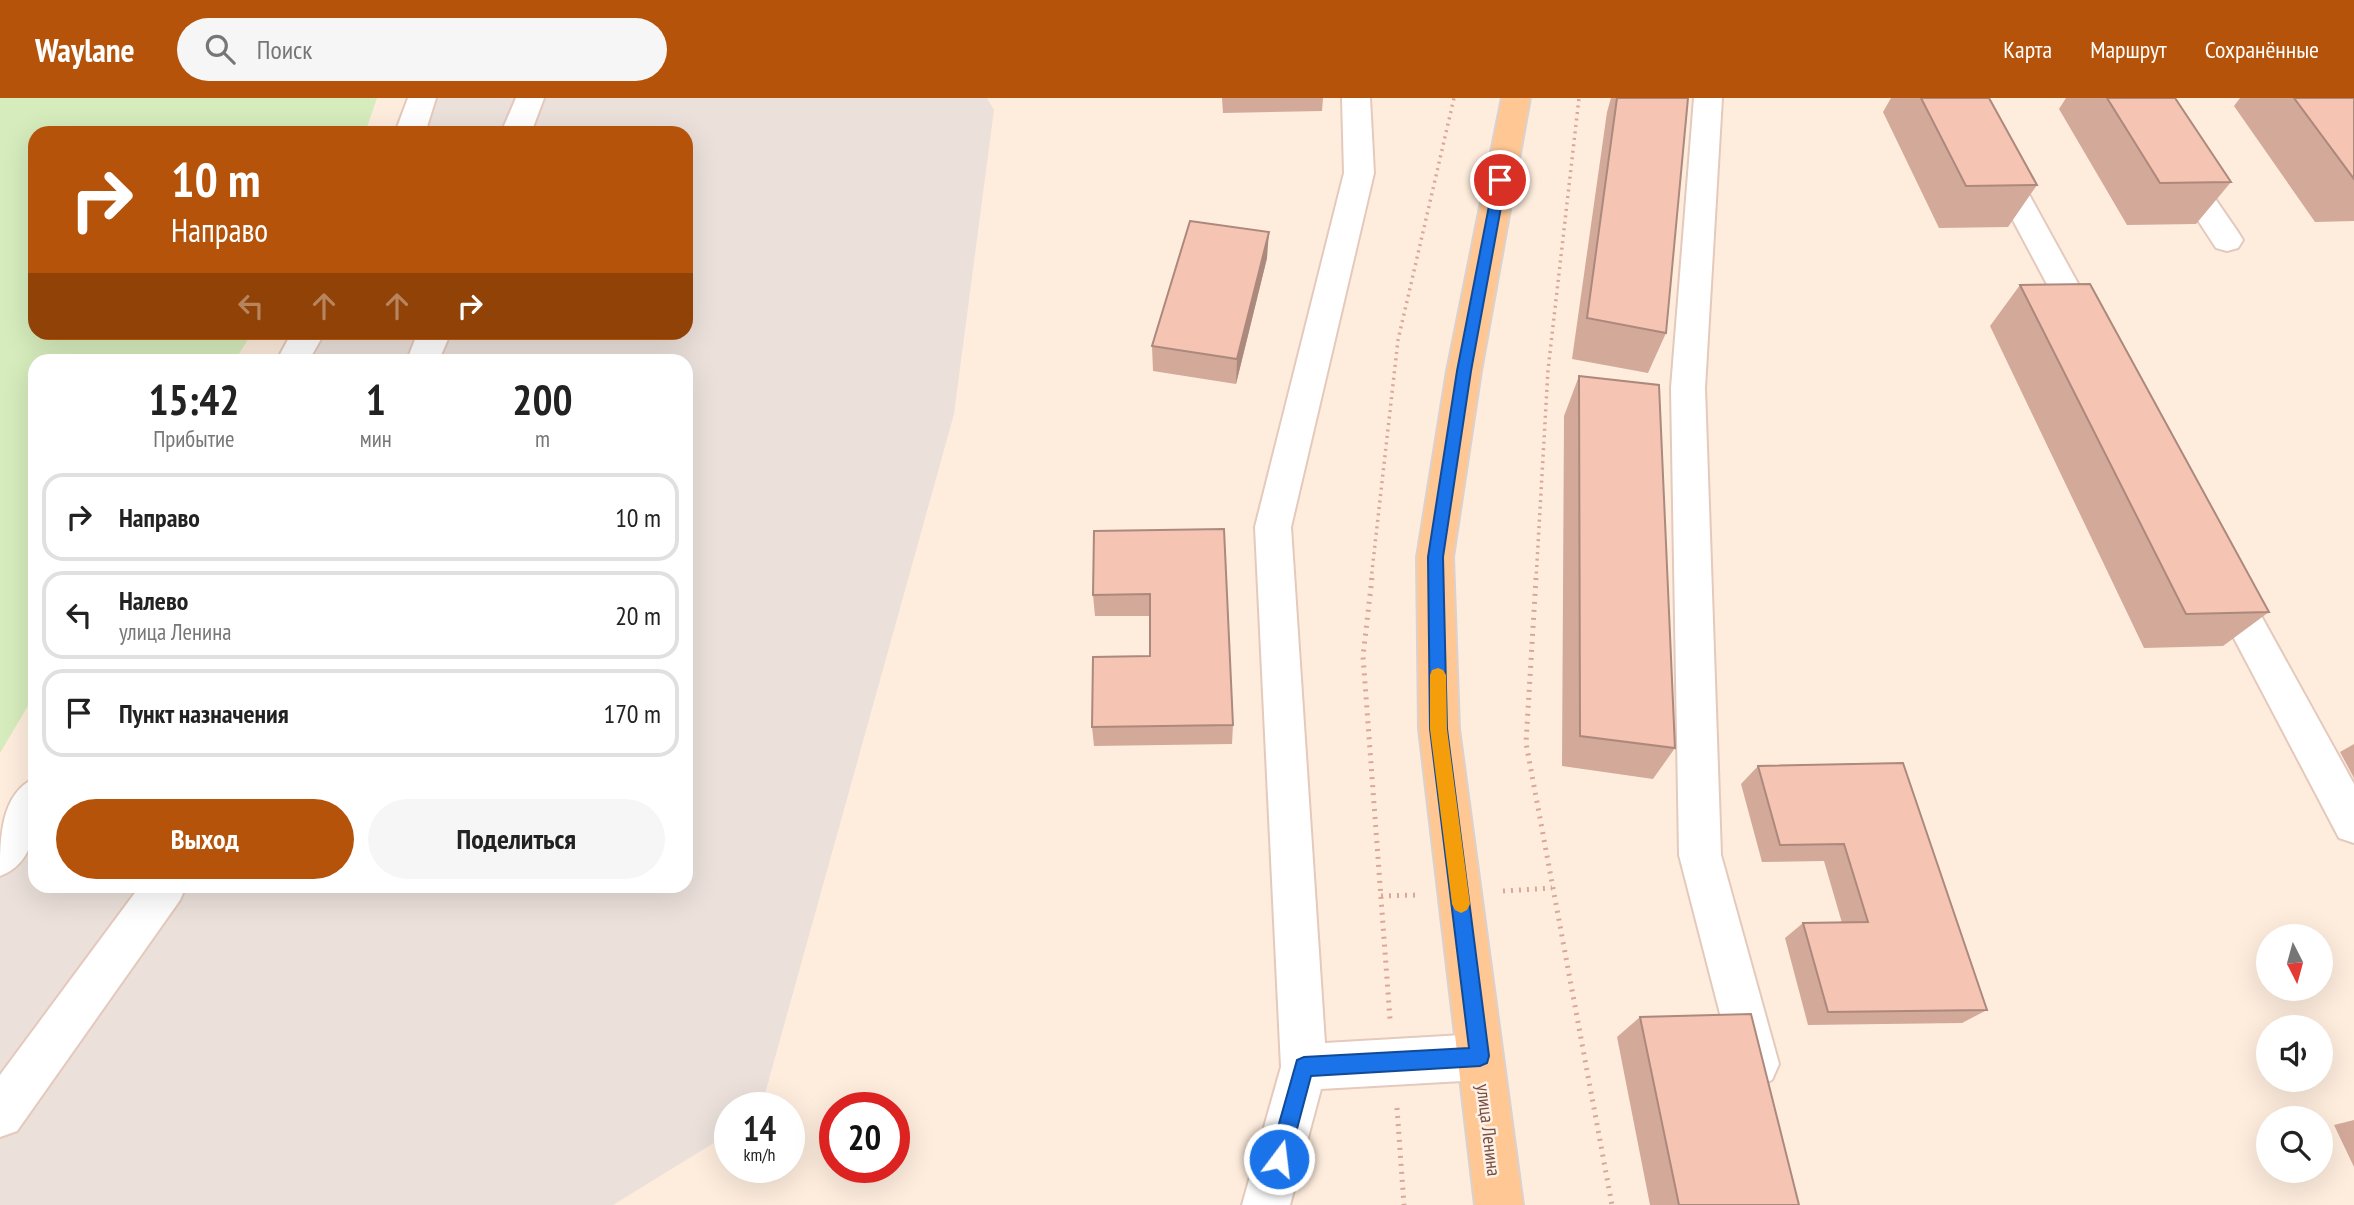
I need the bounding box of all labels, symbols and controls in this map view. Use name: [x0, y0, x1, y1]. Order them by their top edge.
search box: [177, 18, 667, 81]
text: Waylane: [35, 28, 135, 71]
icon: search: [201, 30, 239, 68]
text: Поиск: [257, 33, 312, 66]
text: Карта: [2003, 34, 2052, 65]
text: Маршрут: [2090, 34, 2167, 65]
text: Сохранённые: [2205, 34, 2319, 65]
text: 10 m: [171, 147, 260, 211]
pin: [1470, 150, 1530, 210]
icon: right: [56, 154, 147, 245]
icon: arrive: [1481, 161, 1519, 199]
text: Направо: [171, 209, 268, 251]
icon: left: [232, 287, 270, 325]
icon: ahead: [305, 287, 343, 325]
icon: ahead: [378, 287, 416, 325]
icon: right: [451, 287, 489, 325]
text: 15:42: [148, 372, 239, 427]
text: 1: [366, 372, 386, 427]
text: 200: [512, 372, 573, 427]
text: Прибытие: [153, 424, 235, 453]
text: мин: [360, 424, 392, 453]
text: m: [535, 424, 550, 453]
icon: right: [60, 498, 98, 536]
text: Направо: [119, 501, 200, 534]
text: 10 m: [615, 501, 661, 534]
text: Налево: [119, 584, 188, 617]
icon: left: [60, 596, 98, 634]
text: 20 m: [615, 599, 661, 632]
text: улица Ленина: [119, 617, 231, 646]
icon: arrive: [60, 694, 98, 732]
text: Пункт назначения: [119, 697, 289, 730]
text: 170 m: [603, 697, 661, 730]
button: Выход: [56, 799, 354, 879]
button: Поделиться: [368, 799, 665, 879]
north arrow: [2256, 924, 2333, 1001]
map controls: [2256, 924, 2333, 1183]
button: sound: [2256, 1015, 2333, 1092]
street label: улица Ленина: [1471, 1082, 1507, 1178]
speed limit sign: 20: [819, 1092, 910, 1183]
text: 14: [743, 1105, 776, 1151]
button: search: [2256, 1106, 2333, 1183]
position arrow: [1242, 1122, 1316, 1196]
text: km/h: [744, 1143, 775, 1166]

